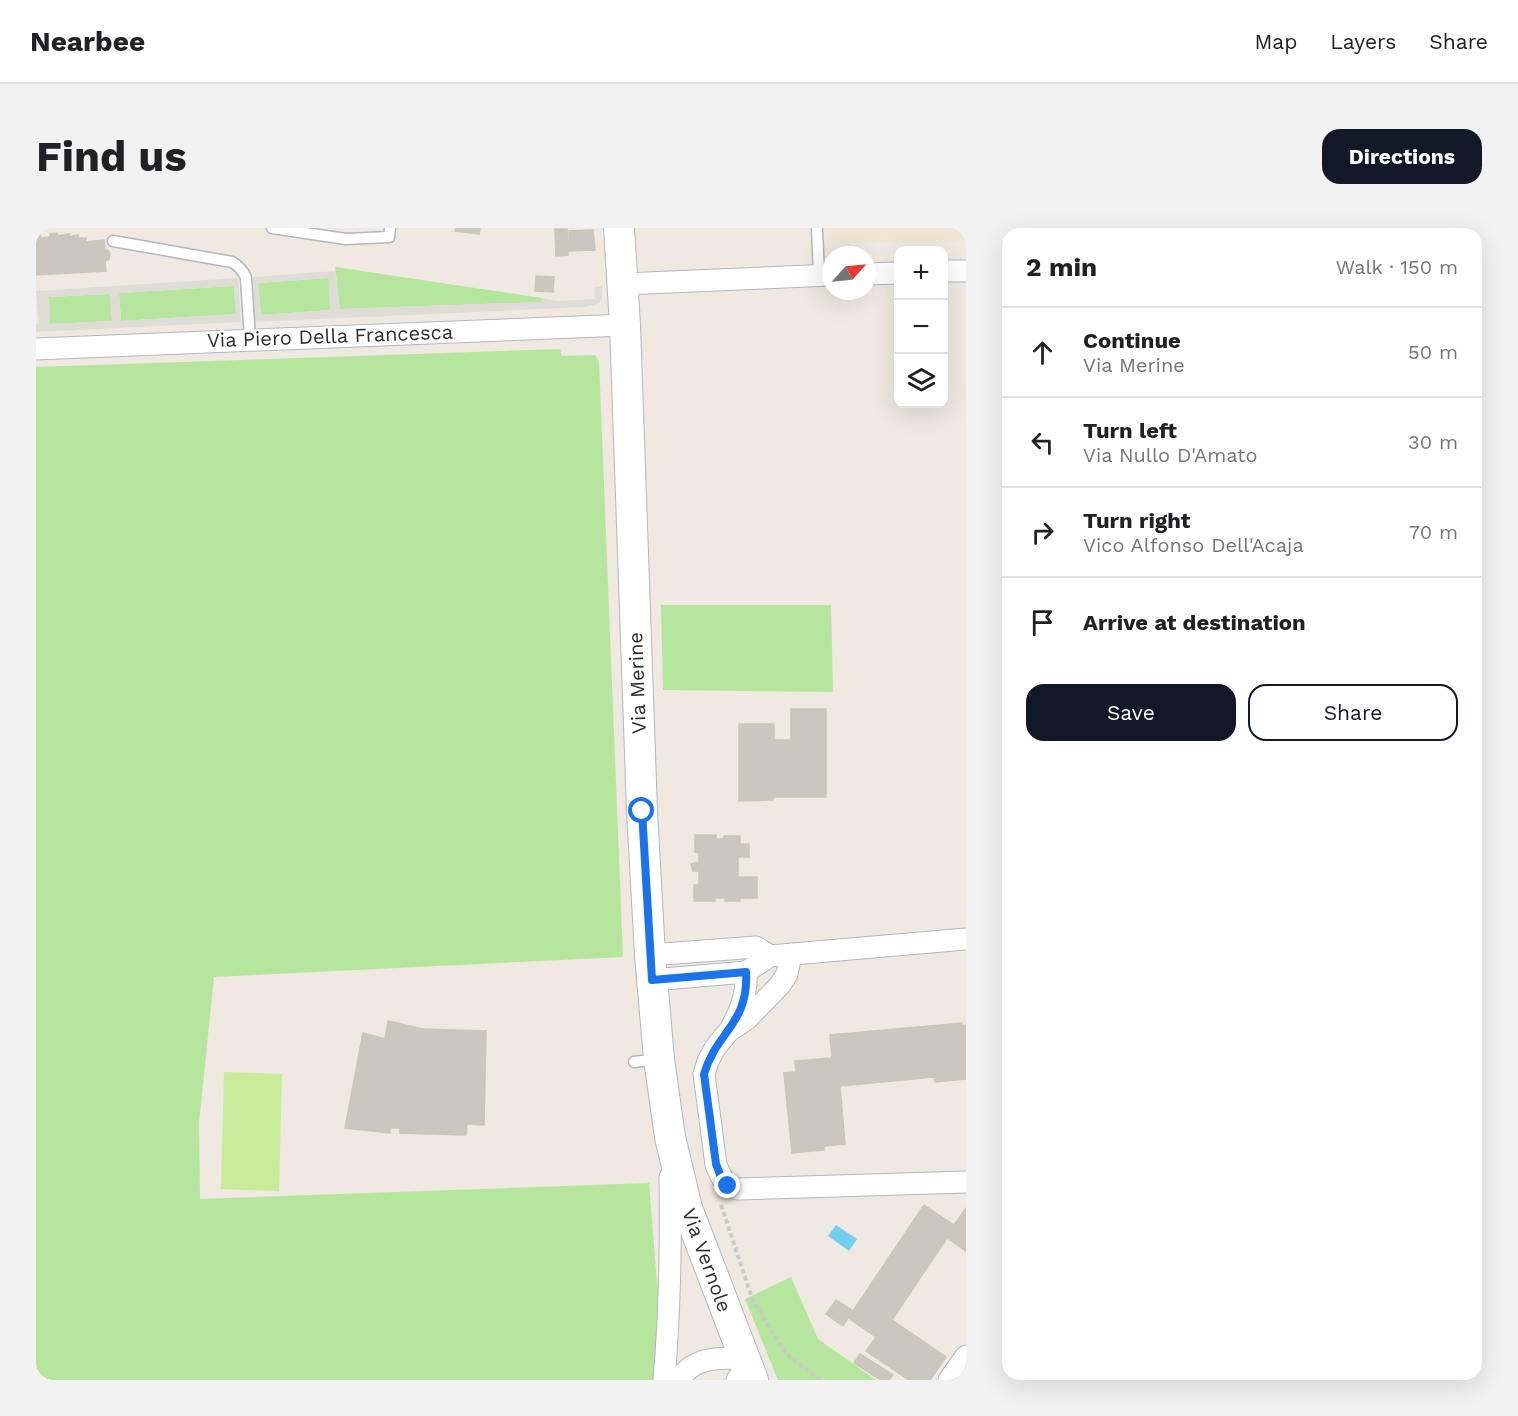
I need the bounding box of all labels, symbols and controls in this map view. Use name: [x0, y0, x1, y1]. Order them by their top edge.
text: Nearbee: [30, 25, 145, 58]
text: Map: [1254, 29, 1297, 54]
text: Layers: [1330, 29, 1396, 54]
text: Share: [1429, 29, 1488, 54]
button: Directions: [1322, 129, 1482, 184]
text: Find us: [36, 132, 187, 181]
north arrow: [822, 246, 876, 300]
map controls: [894, 246, 948, 408]
button: +: [894, 246, 948, 300]
text: 2 min: [1026, 252, 1097, 282]
text: Walk · 150 m: [1336, 255, 1458, 279]
button: −: [894, 300, 948, 354]
street label: Via Piero Della Francesca: [206, 320, 454, 352]
text: Continue: [1083, 328, 1181, 353]
icon: ahead: [1026, 336, 1059, 369]
text: 50 m: [1408, 340, 1458, 364]
text: Via Merine: [1083, 353, 1185, 377]
button: layers: [894, 354, 948, 408]
text: Turn left: [1083, 418, 1177, 443]
icon: left: [1026, 426, 1059, 459]
text: 30 m: [1408, 430, 1458, 454]
text: Via Nullo D'Amato: [1083, 443, 1258, 467]
text: Turn right: [1083, 508, 1190, 533]
icon: right: [1026, 516, 1059, 549]
text: 70 m: [1409, 520, 1458, 544]
text: Vico Alfonso Dell'Acaja: [1083, 533, 1304, 557]
icon: arrive: [1026, 606, 1059, 639]
text: Arrive at destination: [1083, 610, 1306, 635]
street label: Via Merine: [623, 632, 651, 734]
button: Save: [1026, 684, 1236, 741]
button: Share: [1248, 684, 1458, 741]
route start: [628, 797, 654, 823]
route end: [714, 1172, 740, 1198]
street label: Via Vernole: [677, 1205, 737, 1315]

